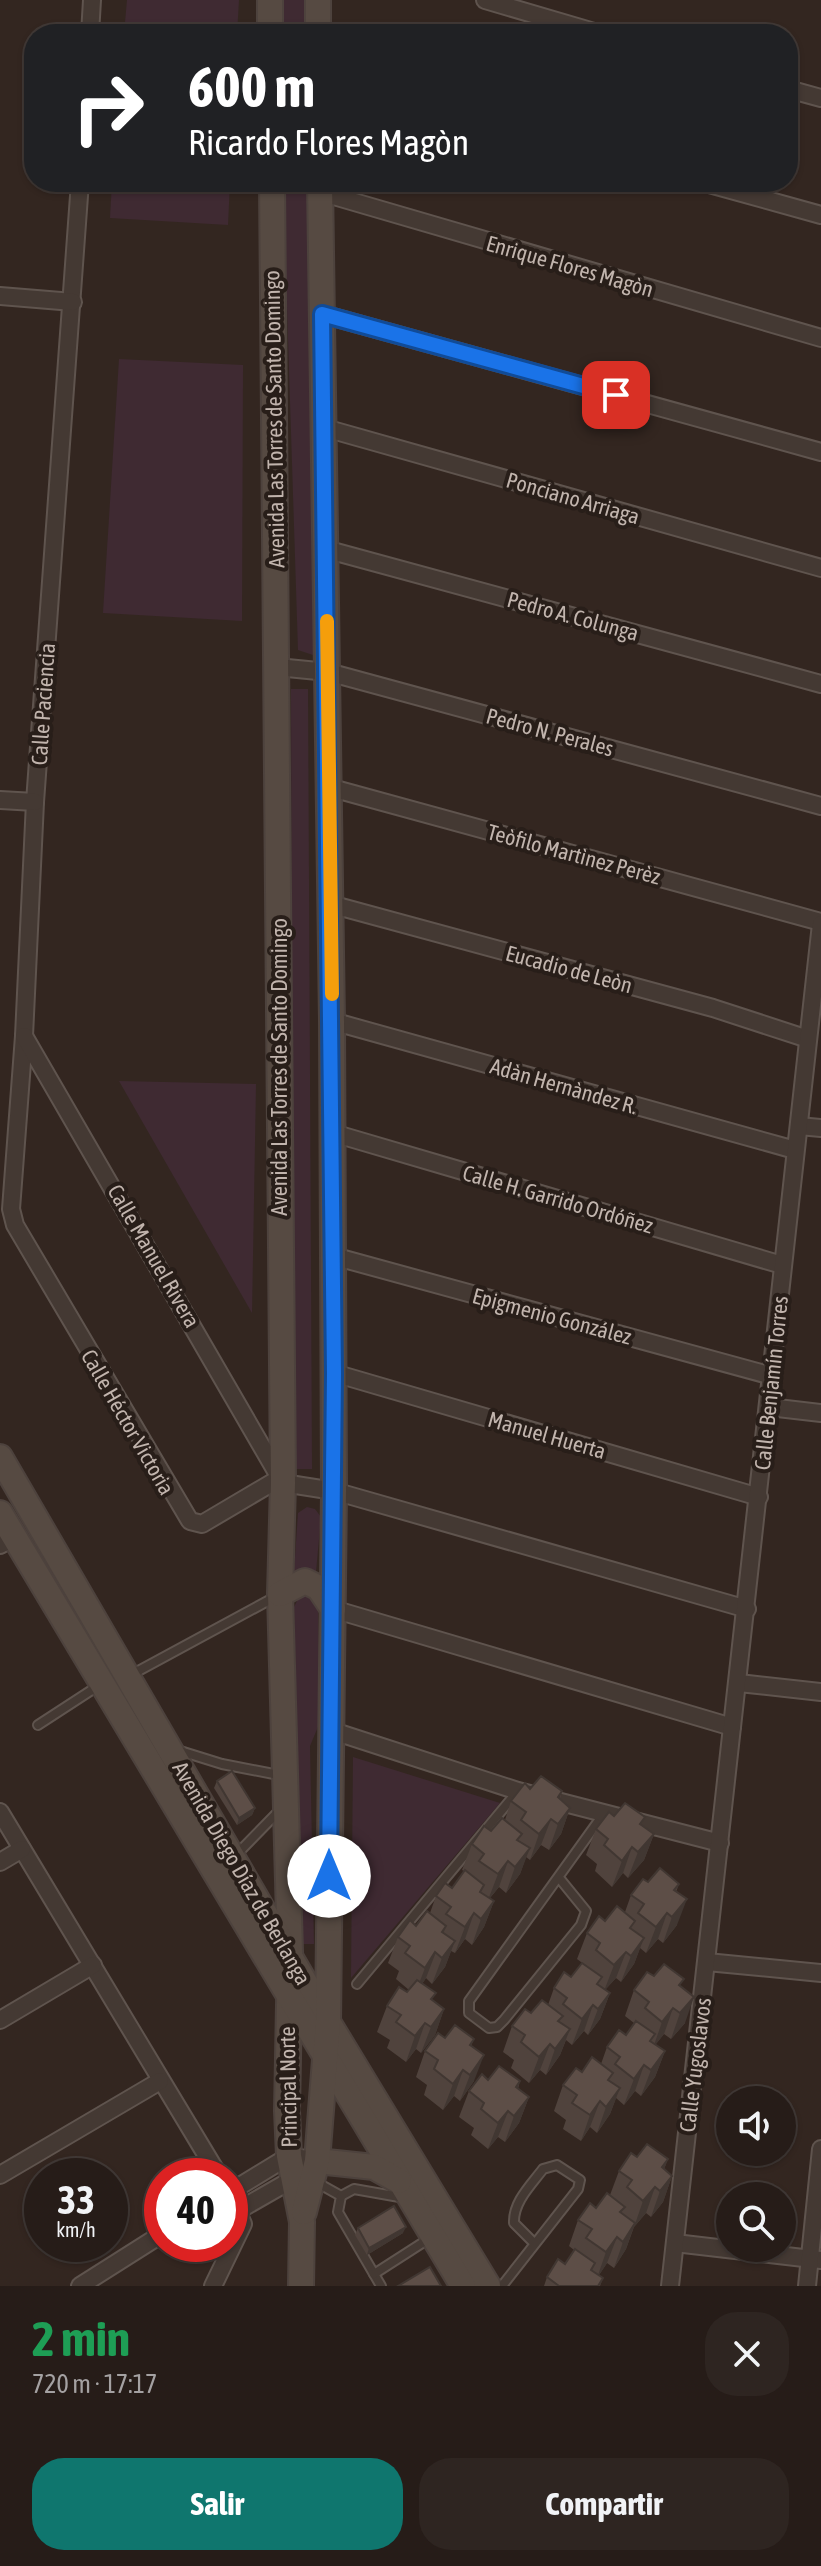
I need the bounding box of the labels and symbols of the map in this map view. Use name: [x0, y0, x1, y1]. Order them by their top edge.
street label: Enrique Flores Magòn: [483, 230, 657, 302]
street label: Avenida Las Torres de Santo Domingo: [258, 270, 290, 568]
pin: [582, 361, 650, 429]
street label: Ponciano Arriaga: [503, 467, 643, 529]
street label: Pedro A. Colunga: [504, 586, 642, 646]
street label: Calle Paciencia: [26, 642, 60, 766]
street label: Pedro N. Perales: [483, 703, 617, 762]
street label: Teòfilo Martìnez Perèz: [485, 818, 663, 890]
street label: Avenida Las Torres de Santo Domingo: [266, 918, 292, 1216]
street label: Eucadio de Leòn: [503, 940, 635, 998]
street label: Adàn Hernàndez R.: [487, 1053, 641, 1119]
street label: Calle H. Garrido Ordóñez: [460, 1159, 656, 1239]
street label: Calle Manuel Rivera: [103, 1180, 205, 1332]
street label: Epigmenio González: [470, 1282, 634, 1350]
street label: Calle Benjamín Torres: [749, 1294, 793, 1471]
street label: Calle Héctor Victoria: [76, 1345, 180, 1499]
street label: Manuel Huerta: [485, 1406, 609, 1464]
street label: Avenida Diego Díaz de Berlanga: [167, 1757, 317, 1989]
position arrow: [287, 1834, 371, 1918]
street label: Calle Yugoslavos: [674, 1996, 716, 2134]
street label: Principal Norte: [274, 2026, 302, 2148]
speed limit sign: 40: [144, 2158, 248, 2262]

